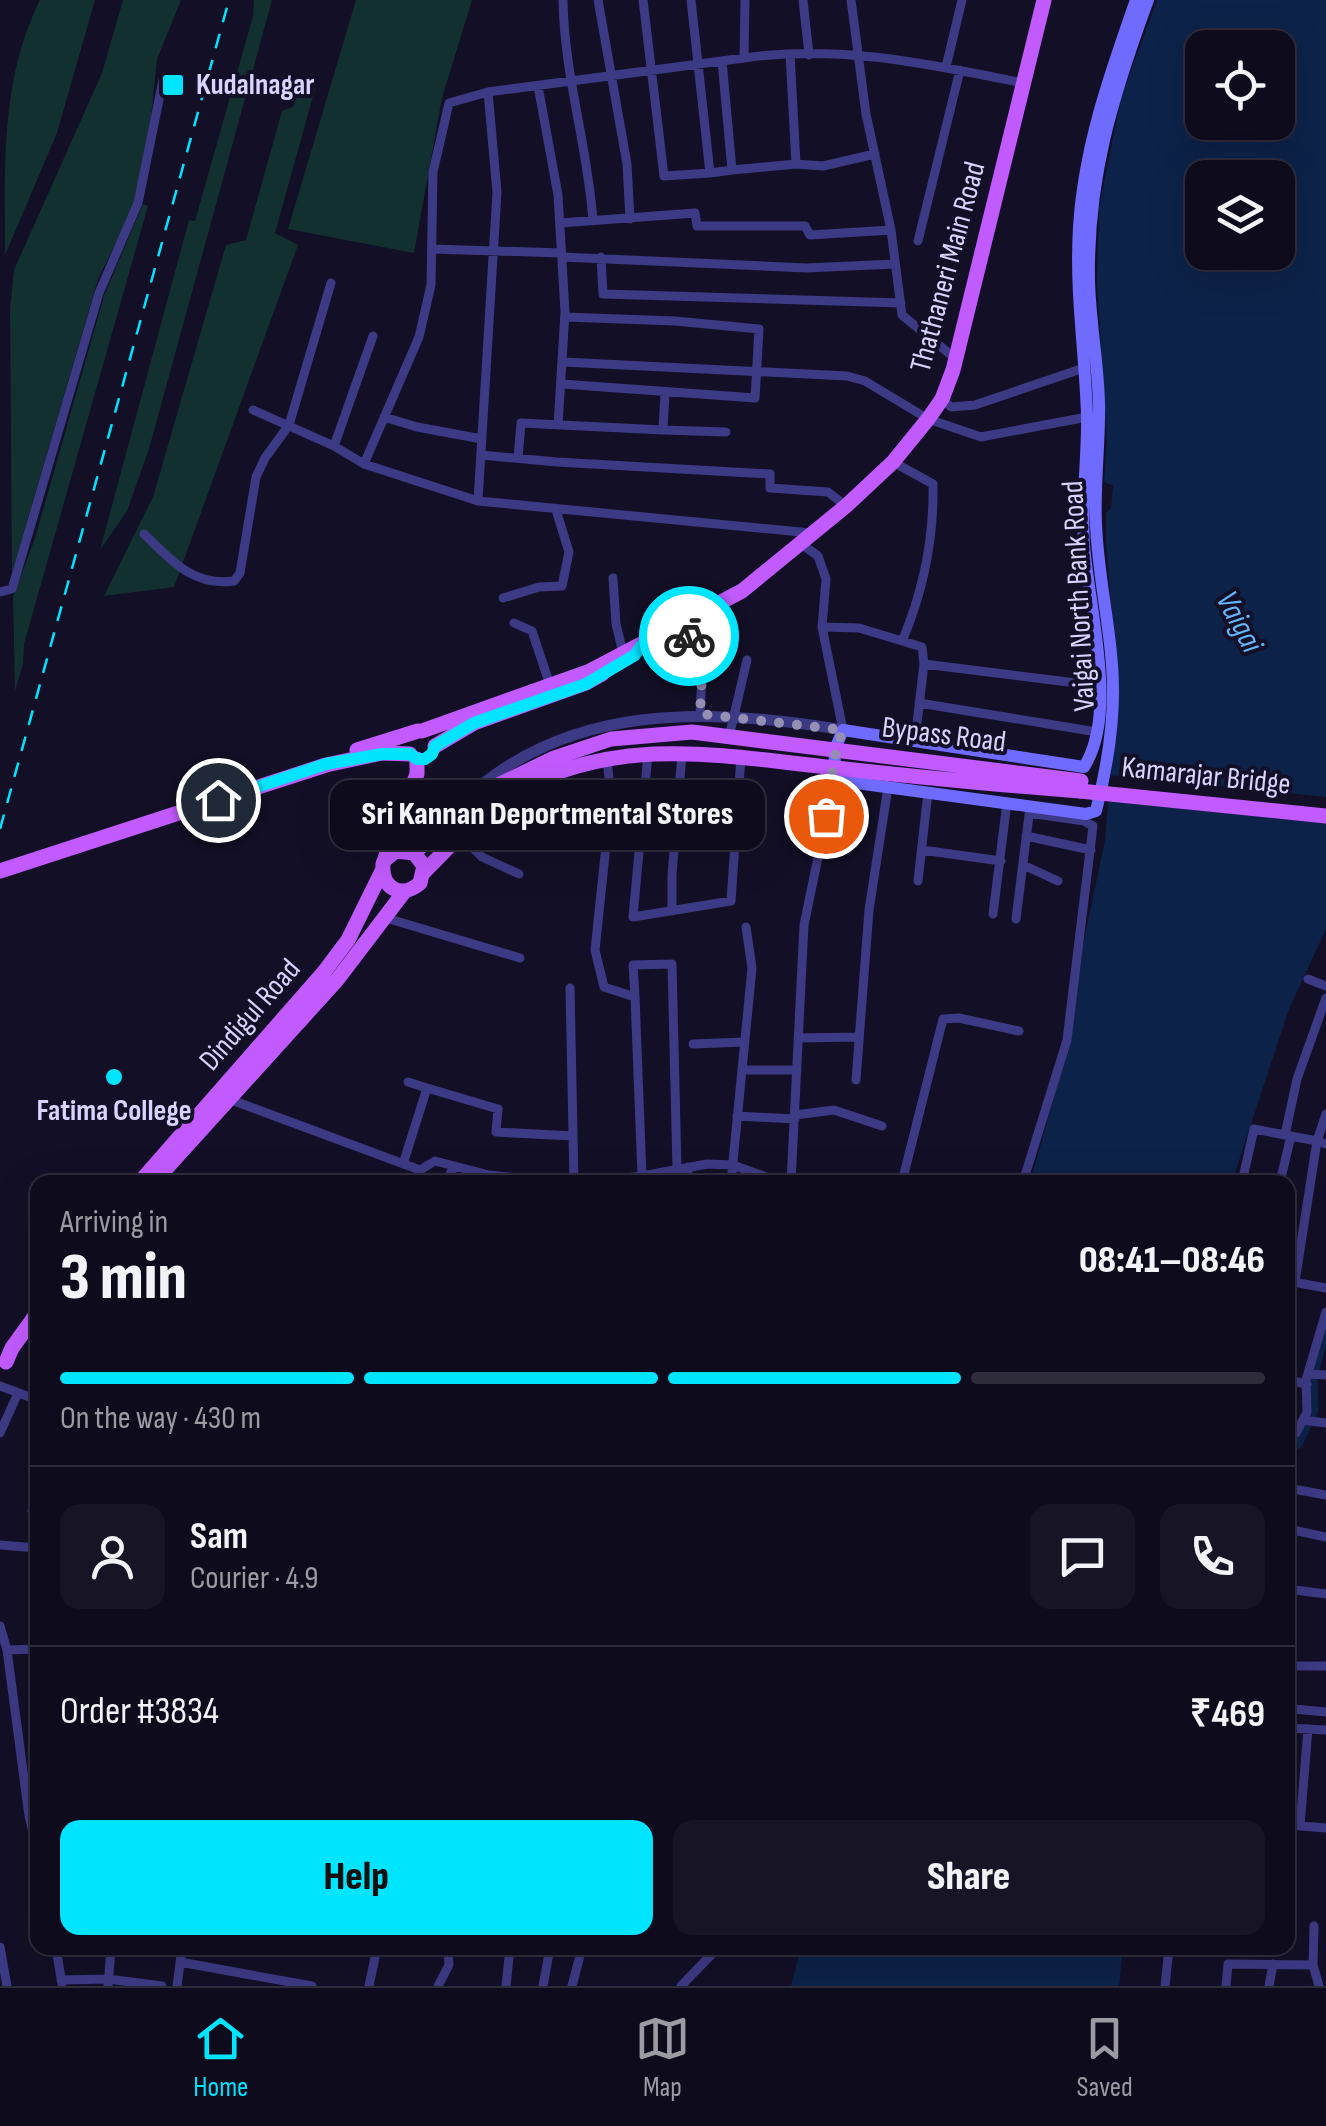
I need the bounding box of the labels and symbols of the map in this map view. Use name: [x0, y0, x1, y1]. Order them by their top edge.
place label: Kudalnagar: [196, 67, 314, 103]
marker: Kudalnagar: [160, 72, 186, 98]
street label: Thathaneri Main Road: [903, 158, 993, 376]
street label: Vaigai North Bank Road: [1055, 480, 1103, 712]
water label: Vaigai: [1207, 585, 1272, 660]
courier: [639, 586, 739, 686]
street label: Bypass Road: [880, 710, 1008, 760]
street label: Kamarajar Bridge: [1120, 749, 1292, 803]
pin: [176, 758, 261, 843]
pin: [784, 774, 869, 859]
callout: Sri Kannan Deportmental Stores: [331, 781, 766, 851]
street label: Dindigul Road: [192, 952, 308, 1078]
marker: Fatima College: [103, 1066, 125, 1088]
place label: Fatima College: [36, 1093, 192, 1129]

